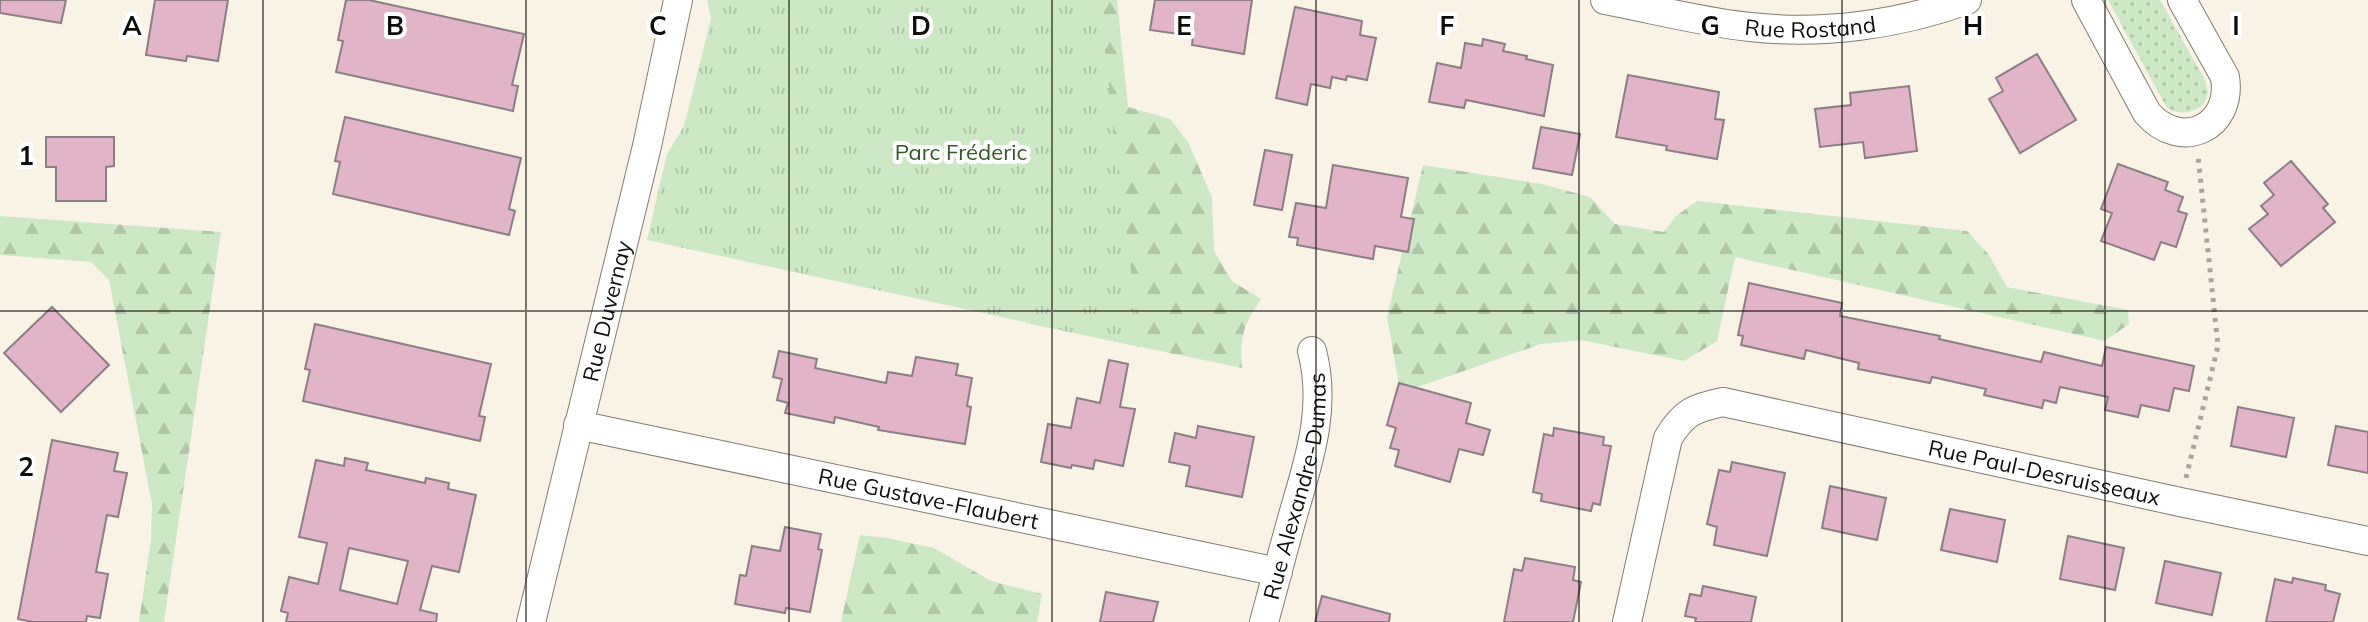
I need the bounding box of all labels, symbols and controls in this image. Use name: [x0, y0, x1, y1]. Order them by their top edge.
text: A: [122, 9, 142, 42]
text: B: [386, 9, 404, 42]
text: C: [649, 9, 667, 42]
text: D: [911, 9, 931, 42]
text: E: [1176, 9, 1192, 42]
text: F: [1440, 9, 1455, 42]
text: G: [1700, 9, 1720, 42]
text: H: [1963, 9, 1983, 42]
text: I: [2232, 9, 2240, 42]
street label: Rue Rostand: [1743, 10, 1878, 44]
park label: Parc Fréderic: [895, 138, 1027, 166]
text: 1: [18, 139, 34, 172]
street label: Rue Duvernay: [576, 238, 637, 384]
street label: Rue Alexandre-Dumas: [1257, 372, 1332, 602]
street label: Rue Paul-Desruisseaux: [1926, 433, 2163, 511]
text: 2: [18, 450, 34, 483]
street label: Rue Gustave-Flaubert: [816, 462, 1041, 535]

